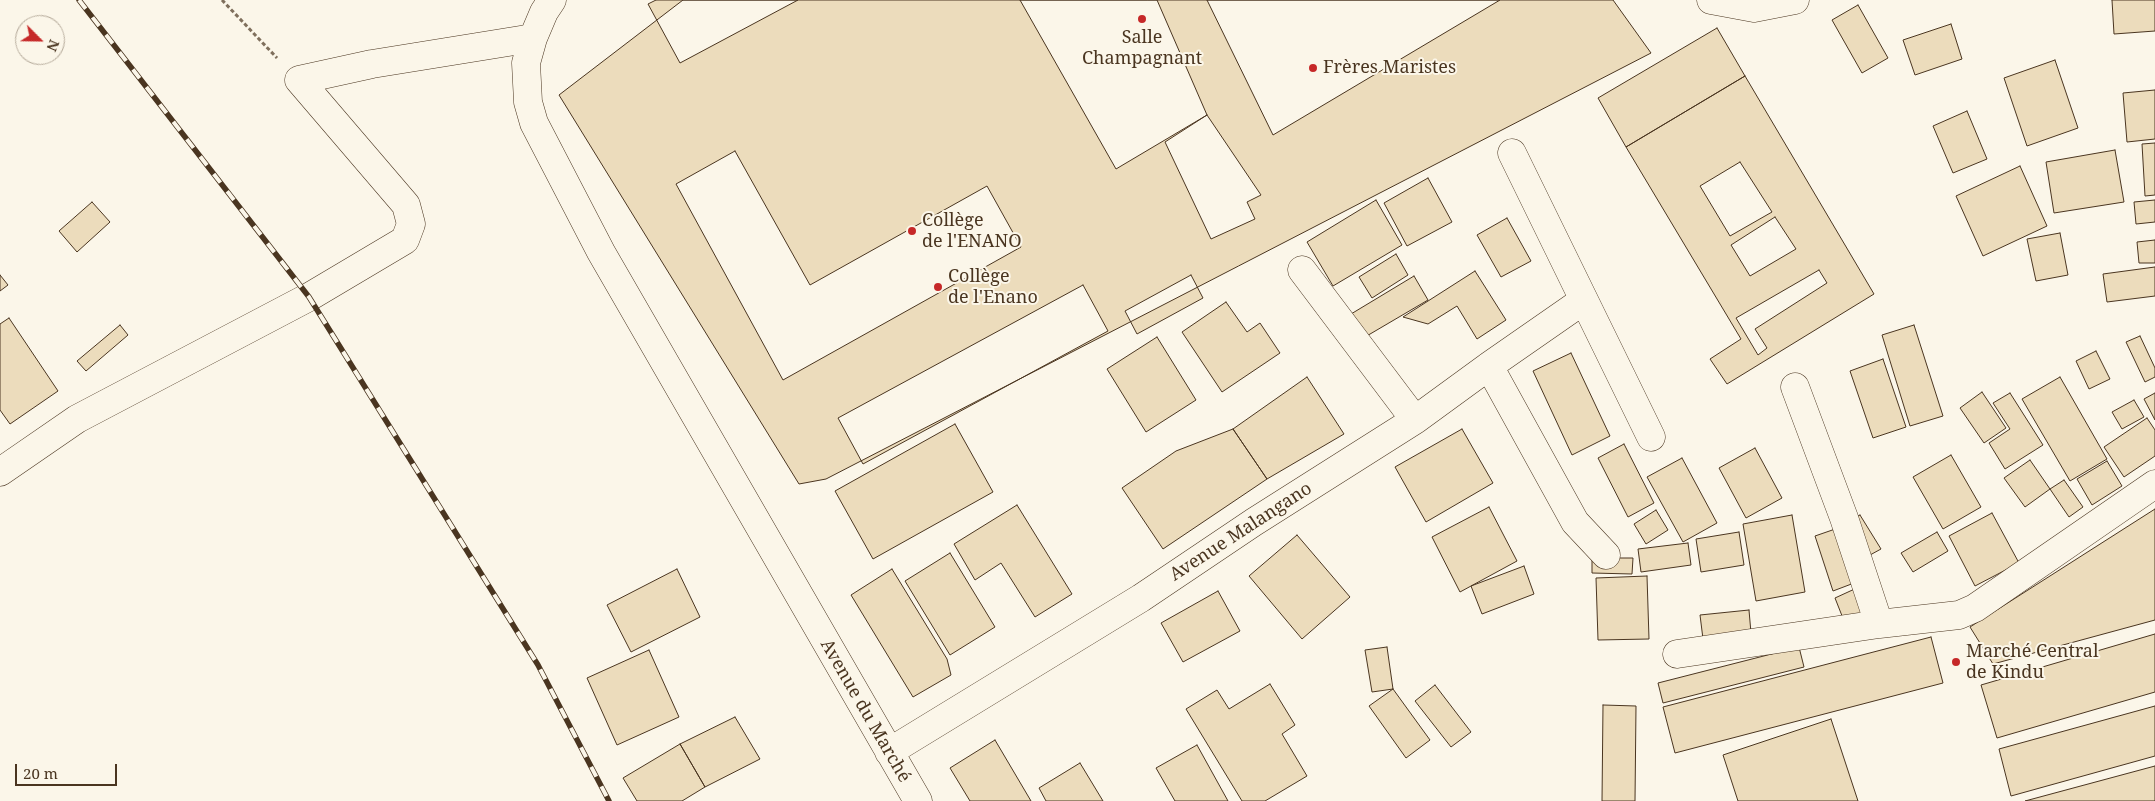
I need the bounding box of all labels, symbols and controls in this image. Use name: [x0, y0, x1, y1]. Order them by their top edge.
marker: Salle Champagnant: [1136, 13, 1148, 25]
north arrow: [15, 15, 65, 65]
place label: Salle Champagnant: [1082, 27, 1202, 70]
text: N: [42, 37, 64, 54]
place label: Frères Maristes: [1323, 57, 1456, 79]
marker: Frères Maristes: [1307, 62, 1319, 74]
place label: Collège de l'ENANO: [922, 210, 1022, 252]
marker: Collège de l'ENANO: [906, 225, 918, 237]
place label: Collège de l'Enano: [948, 266, 1038, 308]
marker: Collège de l'Enano: [932, 281, 944, 293]
street label: Avenue Malangano: [1166, 478, 1316, 586]
street label: Avenue du Marché: [815, 636, 915, 786]
place label: Marché Central de Kindu: [1966, 641, 2099, 684]
marker: Marché Central de Kindu: [1950, 656, 1962, 668]
scale bar: [18, 754, 120, 786]
text: 20 m: [23, 763, 58, 783]

